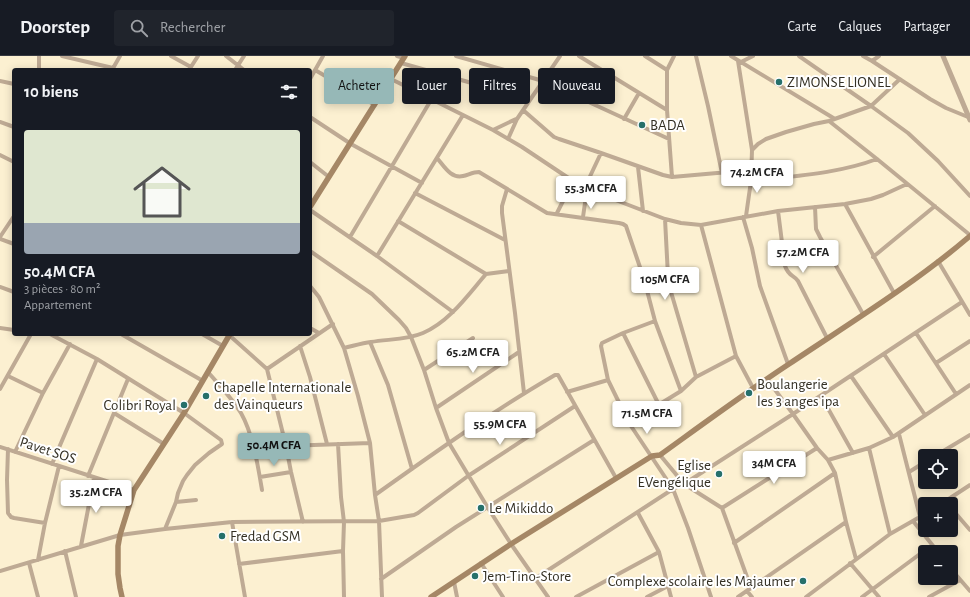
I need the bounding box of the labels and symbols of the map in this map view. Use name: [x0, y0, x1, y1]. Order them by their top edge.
place label: ZIMONSE LIONEL: [787, 75, 891, 90]
marker: ZIMONSE LIONEL: [774, 77, 784, 87]
place label: BADA: [650, 118, 685, 133]
marker: BADA: [637, 120, 647, 130]
pin: 74.2M CFA: [711, 160, 803, 194]
pin: 55.3M CFA: [545, 176, 637, 210]
pin: 57.2M CFA: [757, 240, 849, 274]
pin: 105M CFA: [624, 267, 706, 301]
pin: 65.2M CFA: [427, 340, 519, 374]
place label: Boulangerie les 3 anges ipa: [757, 377, 839, 409]
place label: Chapelle Internationale des Vainqueurs: [214, 380, 352, 412]
marker: Boulangerie les 3 anges ipa: [744, 388, 754, 398]
marker: Chapelle Internationale des Vainqueurs: [201, 391, 211, 401]
place label: Colibri Royal: [104, 398, 176, 413]
marker: Colibri Royal: [179, 400, 189, 410]
pin: 71.5M CFA: [601, 401, 693, 435]
pin: 55.9M CFA: [454, 412, 546, 446]
pin: 50.4M CFA: [228, 433, 320, 467]
street label: Pavet SOS: [18, 434, 78, 467]
pin: 34M CFA: [737, 451, 811, 485]
place label: Eglise EVengélique: [638, 458, 711, 490]
marker: Eglise EVengélique: [714, 469, 724, 479]
pin: 35.2M CFA: [50, 480, 142, 514]
place label: Le Mikiddo: [489, 501, 553, 516]
marker: Le Mikiddo: [476, 503, 486, 513]
place label: Fredad GSM: [230, 529, 301, 544]
marker: Fredad GSM: [217, 531, 227, 541]
place label: Jem-Tino-Store: [483, 569, 571, 584]
marker: Jem-Tino-Store: [470, 571, 480, 581]
place label: Complexe scolaire les Majaumer: [608, 574, 795, 589]
marker: Complexe scolaire les Majaumer: [798, 576, 808, 586]

